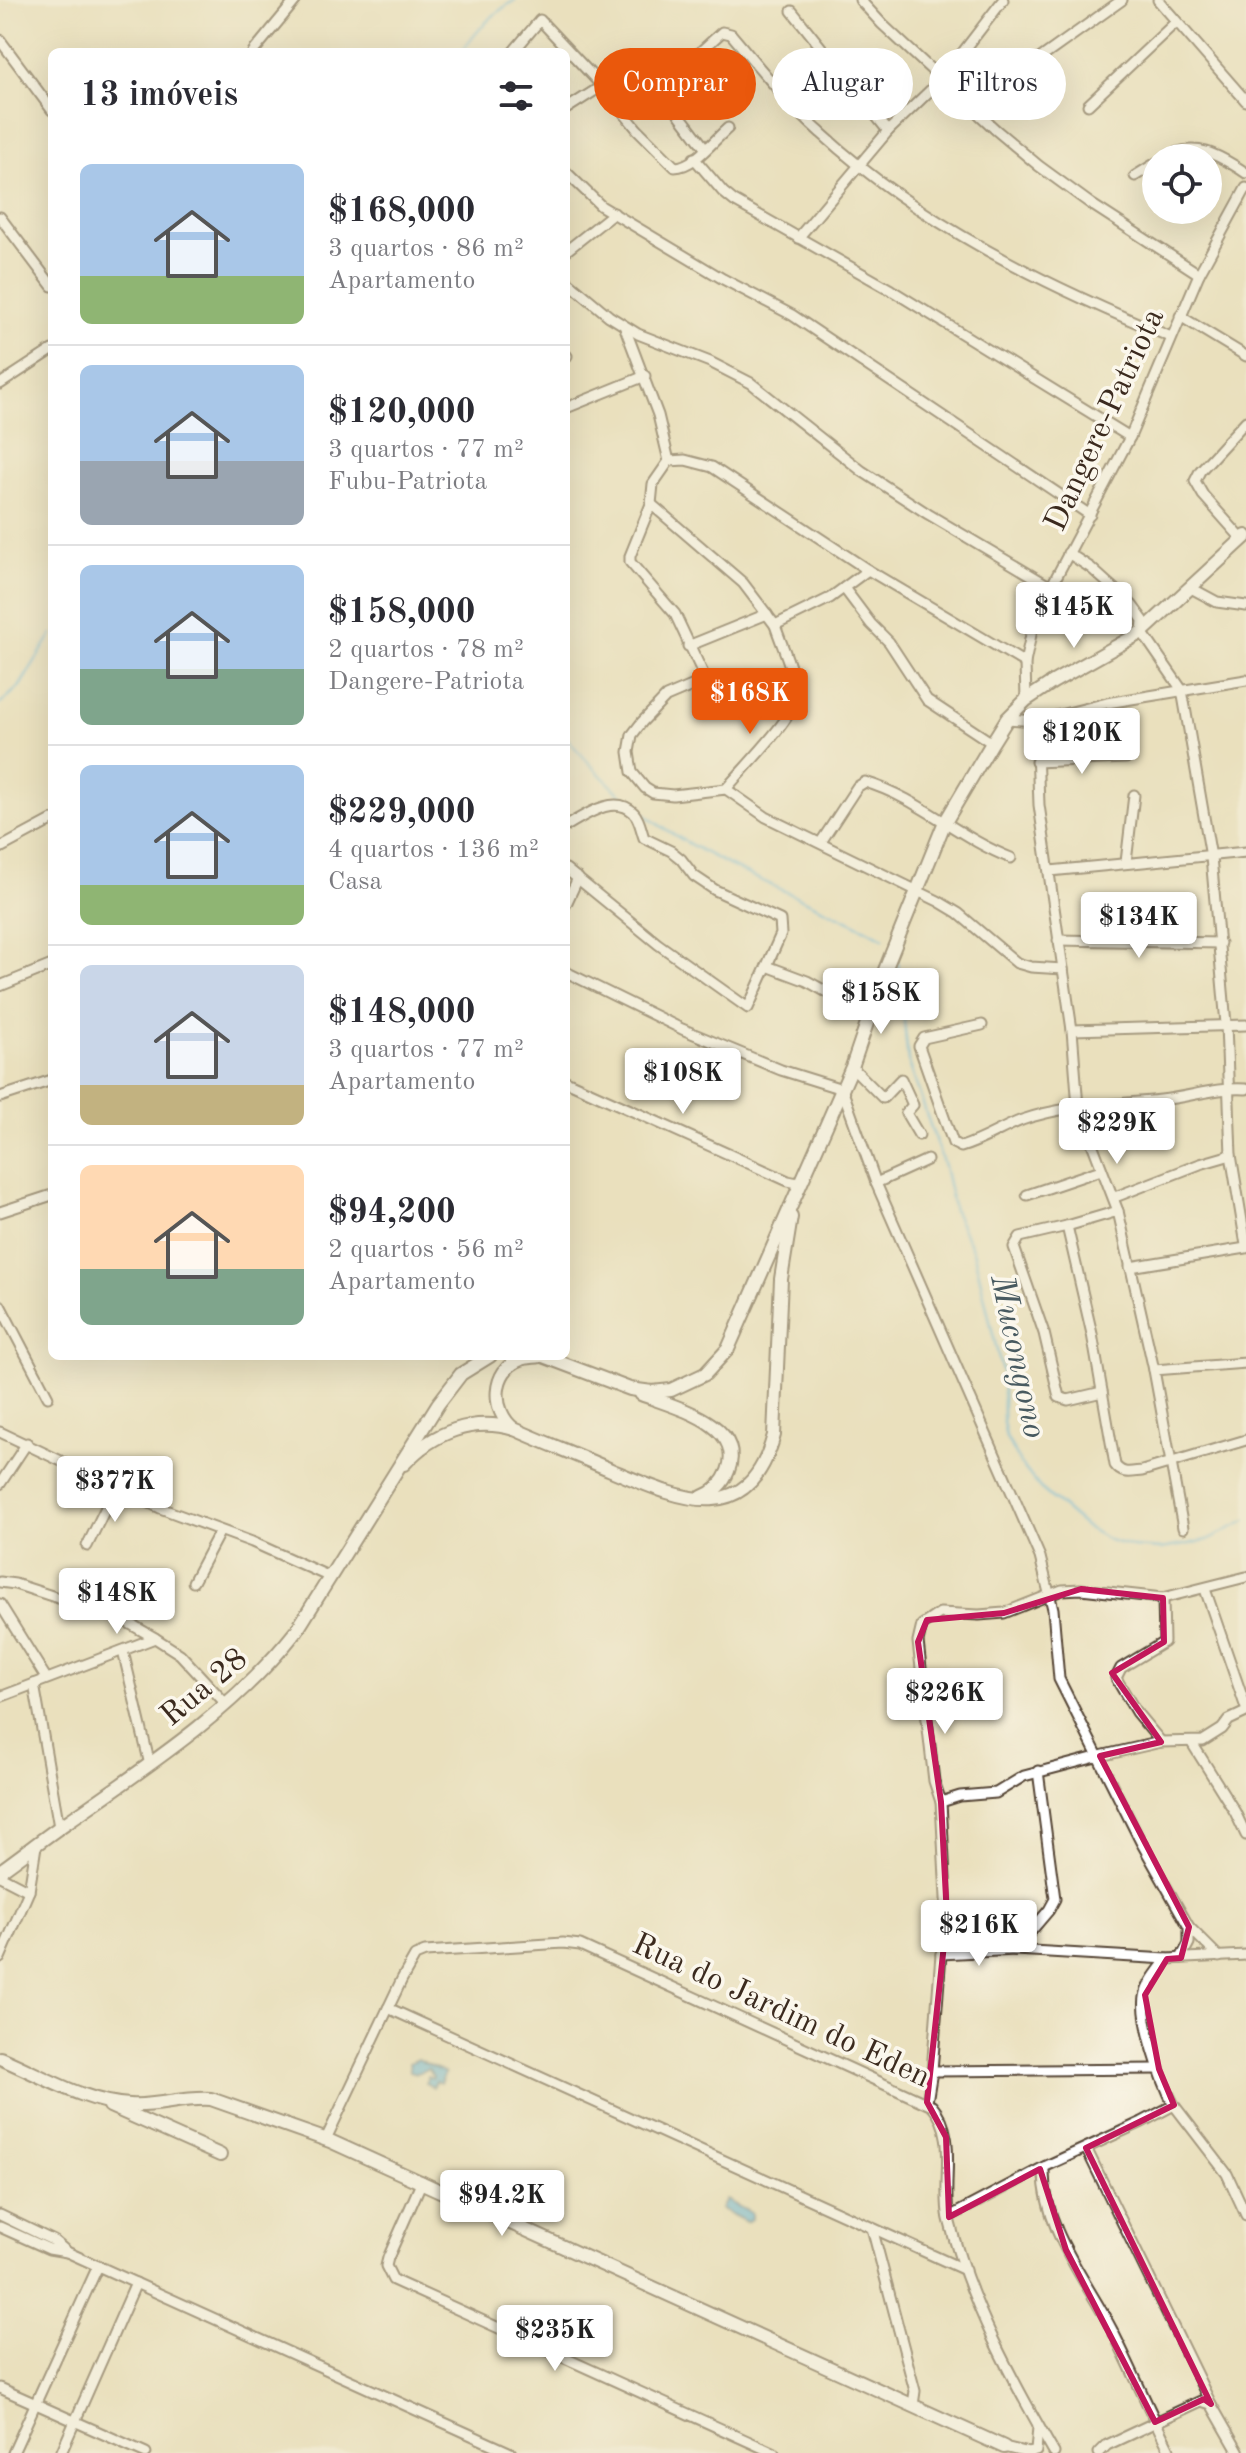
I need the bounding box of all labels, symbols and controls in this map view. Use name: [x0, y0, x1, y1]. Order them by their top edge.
chip: Comprar: [594, 48, 756, 120]
chip: Alugar: [772, 48, 913, 120]
chip: Filtros: [929, 48, 1066, 120]
icon: filters: [494, 74, 538, 118]
text: 13 imóveis: [80, 79, 238, 113]
map controls: [1142, 144, 1222, 224]
button: locate: [1142, 144, 1222, 224]
text: $168,000: [328, 195, 476, 229]
icon: home: [144, 196, 240, 292]
text: 3 quartos · 86 m²: [328, 236, 524, 262]
text: Apartamento: [328, 268, 475, 294]
street label: Dangere-Patriota: [1040, 304, 1171, 537]
text: $120,000: [328, 396, 476, 430]
icon: home: [144, 397, 240, 493]
text: 3 quartos · 77 m²: [328, 437, 524, 463]
text: Fubu-Patriota: [328, 469, 487, 495]
pin: $145K: [1018, 582, 1130, 650]
text: $145K: [1034, 595, 1114, 621]
text: $158,000: [328, 596, 476, 630]
icon: home: [144, 597, 240, 693]
text: 2 quartos · 78 m²: [328, 637, 524, 663]
pin: $168K: [694, 668, 806, 736]
text: Dangere-Patriota: [328, 669, 524, 695]
text: $168K: [710, 681, 790, 707]
pin: $120K: [1026, 708, 1138, 776]
text: $120K: [1042, 721, 1122, 747]
text: $229,000: [328, 796, 476, 830]
icon: home: [144, 797, 240, 893]
text: 4 quartos · 136 m²: [328, 837, 539, 863]
text: Casa: [328, 869, 382, 895]
pin: $134K: [1083, 892, 1195, 960]
text: $134K: [1099, 905, 1179, 931]
pin: $158K: [825, 968, 937, 1036]
text: $158K: [841, 981, 921, 1007]
text: $148,000: [328, 996, 476, 1030]
icon: home: [144, 997, 240, 1093]
text: 3 quartos · 77 m²: [328, 1037, 524, 1063]
pin: $108K: [627, 1048, 739, 1116]
text: $108K: [643, 1061, 723, 1087]
text: Apartamento: [328, 1069, 475, 1095]
pin: $229K: [1061, 1098, 1173, 1166]
text: $229K: [1077, 1111, 1157, 1137]
text: $94,200: [328, 1196, 456, 1230]
icon: home: [144, 1197, 240, 1293]
text: 2 quartos · 56 m²: [328, 1237, 524, 1263]
text: Apartamento: [328, 1269, 475, 1295]
water label: Mucongono: [983, 1271, 1051, 1442]
pin: $377K: [59, 1456, 171, 1524]
text: $377K: [75, 1469, 155, 1495]
pin: $148K: [61, 1568, 173, 1636]
text: $148K: [77, 1581, 157, 1607]
street label: Rua 28: [156, 1643, 254, 1733]
pin: $226K: [889, 1668, 1001, 1736]
text: $226K: [905, 1681, 985, 1707]
pin: $216K: [923, 1900, 1035, 1968]
text: $216K: [939, 1913, 1019, 1939]
street label: Rua do Jardim do Eden: [627, 1929, 935, 2095]
pin: $94.2K: [437, 2170, 567, 2238]
text: $94.2K: [458, 2183, 546, 2209]
pin: $235K: [499, 2305, 611, 2373]
text: $235K: [515, 2318, 595, 2344]

